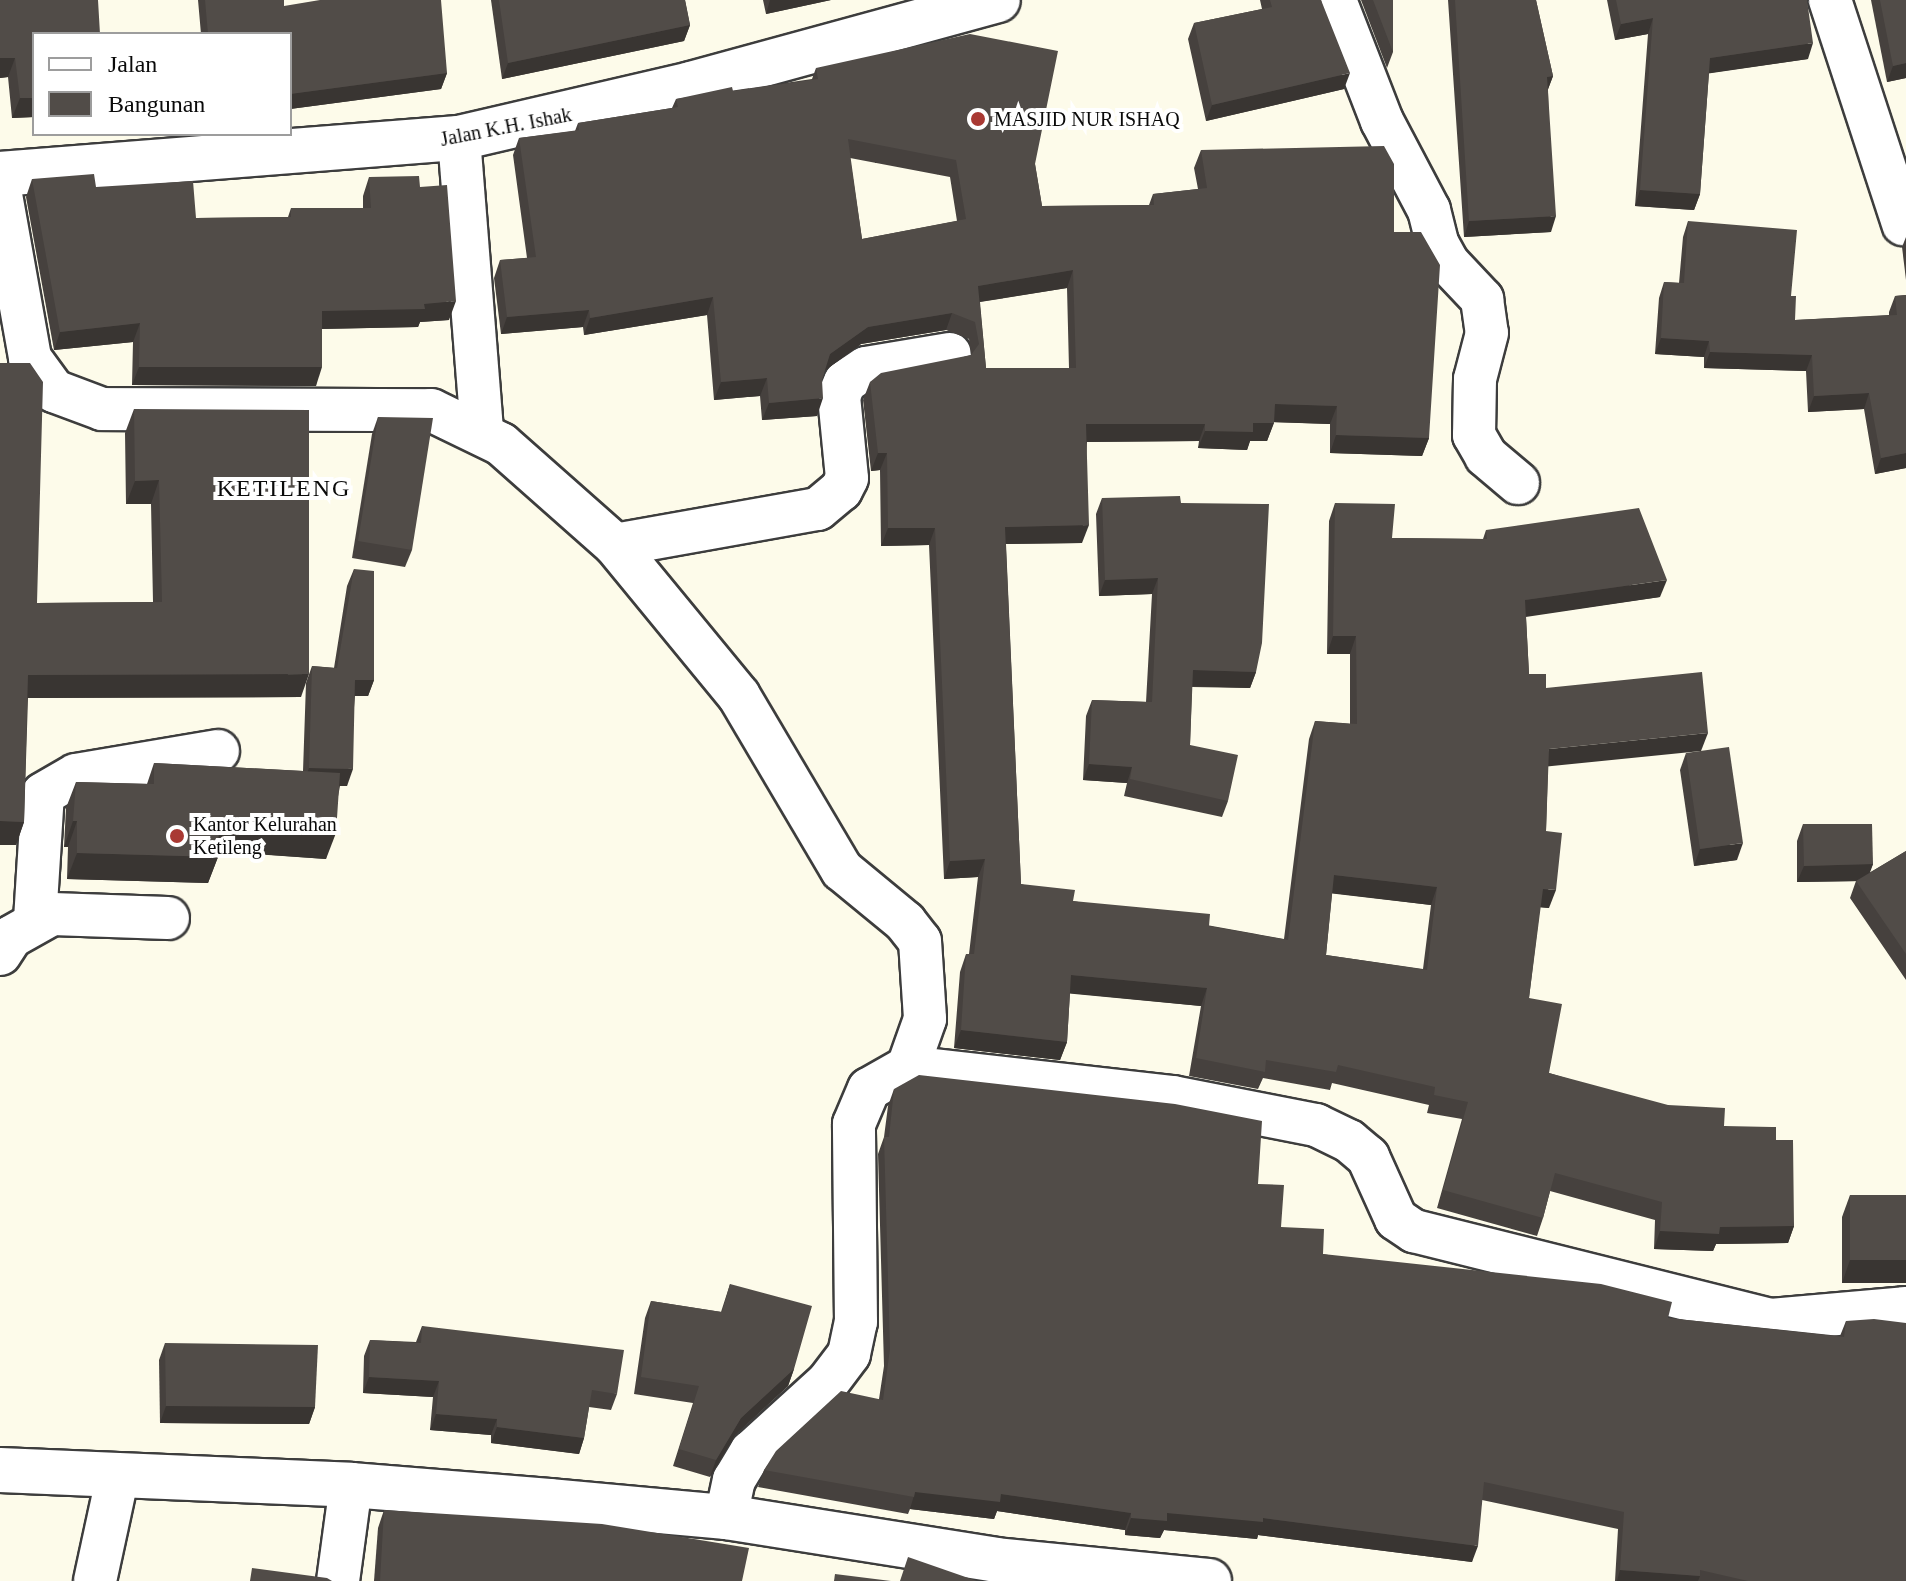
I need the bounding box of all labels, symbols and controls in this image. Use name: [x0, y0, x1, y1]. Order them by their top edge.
legend: [32, 32, 292, 136]
text: Jalan: [108, 51, 157, 77]
text: Bangunan: [108, 91, 205, 117]
street label: Jalan K.H. Ishak: [438, 103, 574, 151]
place label: MASJID NUR ISHAQ: [994, 107, 1180, 131]
marker: MASJID NUR ISHAQ: [969, 110, 987, 128]
district label: KETILENG: [217, 475, 351, 503]
place label: Kantor Kelurahan Ketileng: [193, 812, 337, 859]
marker: Kantor Kelurahan Ketileng: [168, 827, 186, 845]

